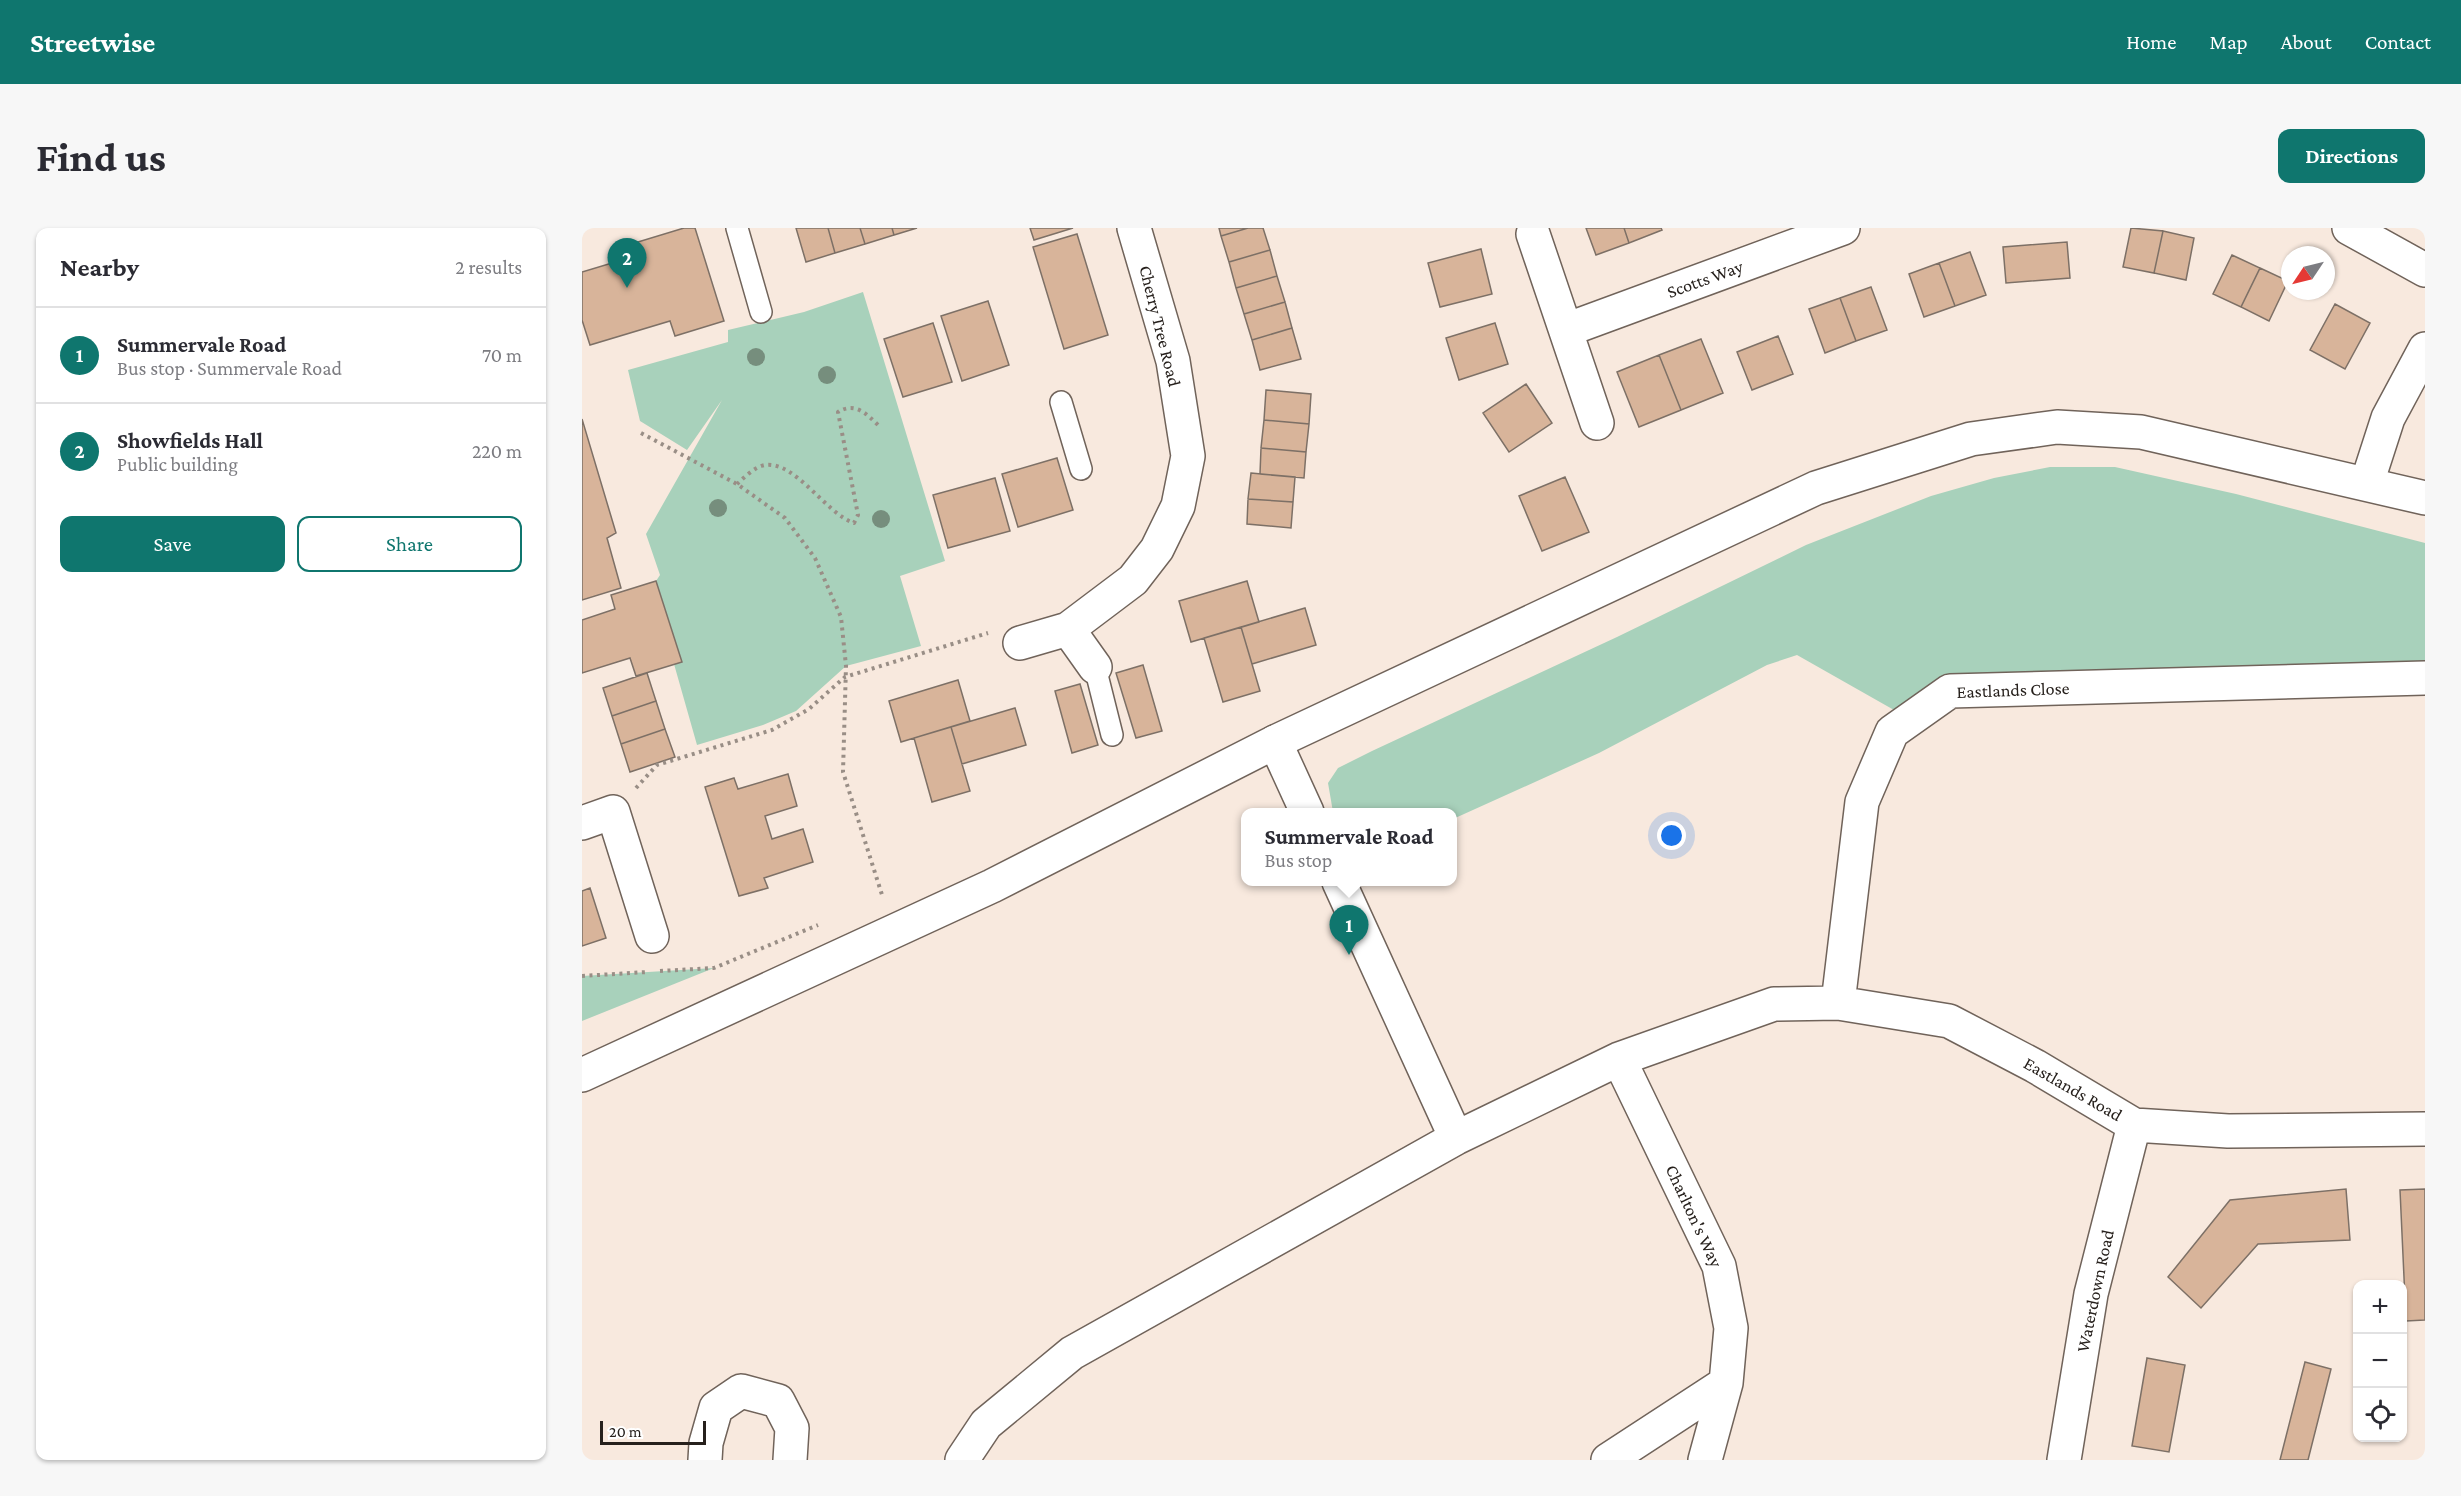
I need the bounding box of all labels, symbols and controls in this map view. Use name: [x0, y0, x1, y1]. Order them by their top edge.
text: Streetwise: [30, 27, 155, 58]
text: Home: [2126, 30, 2176, 54]
text: Map: [2209, 30, 2248, 54]
text: About: [2281, 30, 2332, 54]
text: Contact: [2365, 30, 2431, 54]
button: Directions: [2278, 129, 2425, 183]
text: Find us: [36, 133, 166, 180]
pin: 2: [608, 238, 646, 288]
north arrow: [2281, 246, 2335, 300]
text: Nearby: [60, 253, 139, 282]
text: 2 results: [455, 256, 522, 278]
street label: Scotts Way: [1664, 256, 1746, 302]
street label: Cherry Tree Road: [1135, 263, 1185, 389]
text: Summervale Road: [117, 332, 286, 357]
text: 1: [76, 344, 83, 366]
text: 70 m: [482, 344, 522, 366]
text: Bus stop · Summervale Road: [117, 357, 342, 379]
text: Showfields Hall: [117, 428, 263, 453]
text: 2: [74, 440, 85, 462]
text: 220 m: [472, 440, 522, 462]
text: Public building: [117, 453, 238, 475]
button: Save: [60, 516, 285, 572]
button: Share: [297, 516, 522, 572]
street label: Eastlands Close: [1956, 678, 2070, 702]
popup: [1241, 808, 1457, 886]
your location: [1657, 821, 1686, 850]
text: Summervale Road: [1264, 824, 1434, 849]
text: Bus stop: [1264, 849, 1332, 871]
pin: 1: [1330, 906, 1368, 955]
street label: Eastlands Road: [2020, 1053, 2126, 1125]
street label: Charlton's Way: [1662, 1162, 1727, 1271]
street label: Waterdown Road: [2072, 1227, 2118, 1354]
map controls: [2353, 1280, 2407, 1442]
button: +: [2353, 1280, 2407, 1334]
button: −: [2353, 1334, 2407, 1388]
button: locate: [2353, 1388, 2407, 1442]
scale bar: [600, 1418, 706, 1446]
text: 20 m: [609, 1423, 642, 1440]

